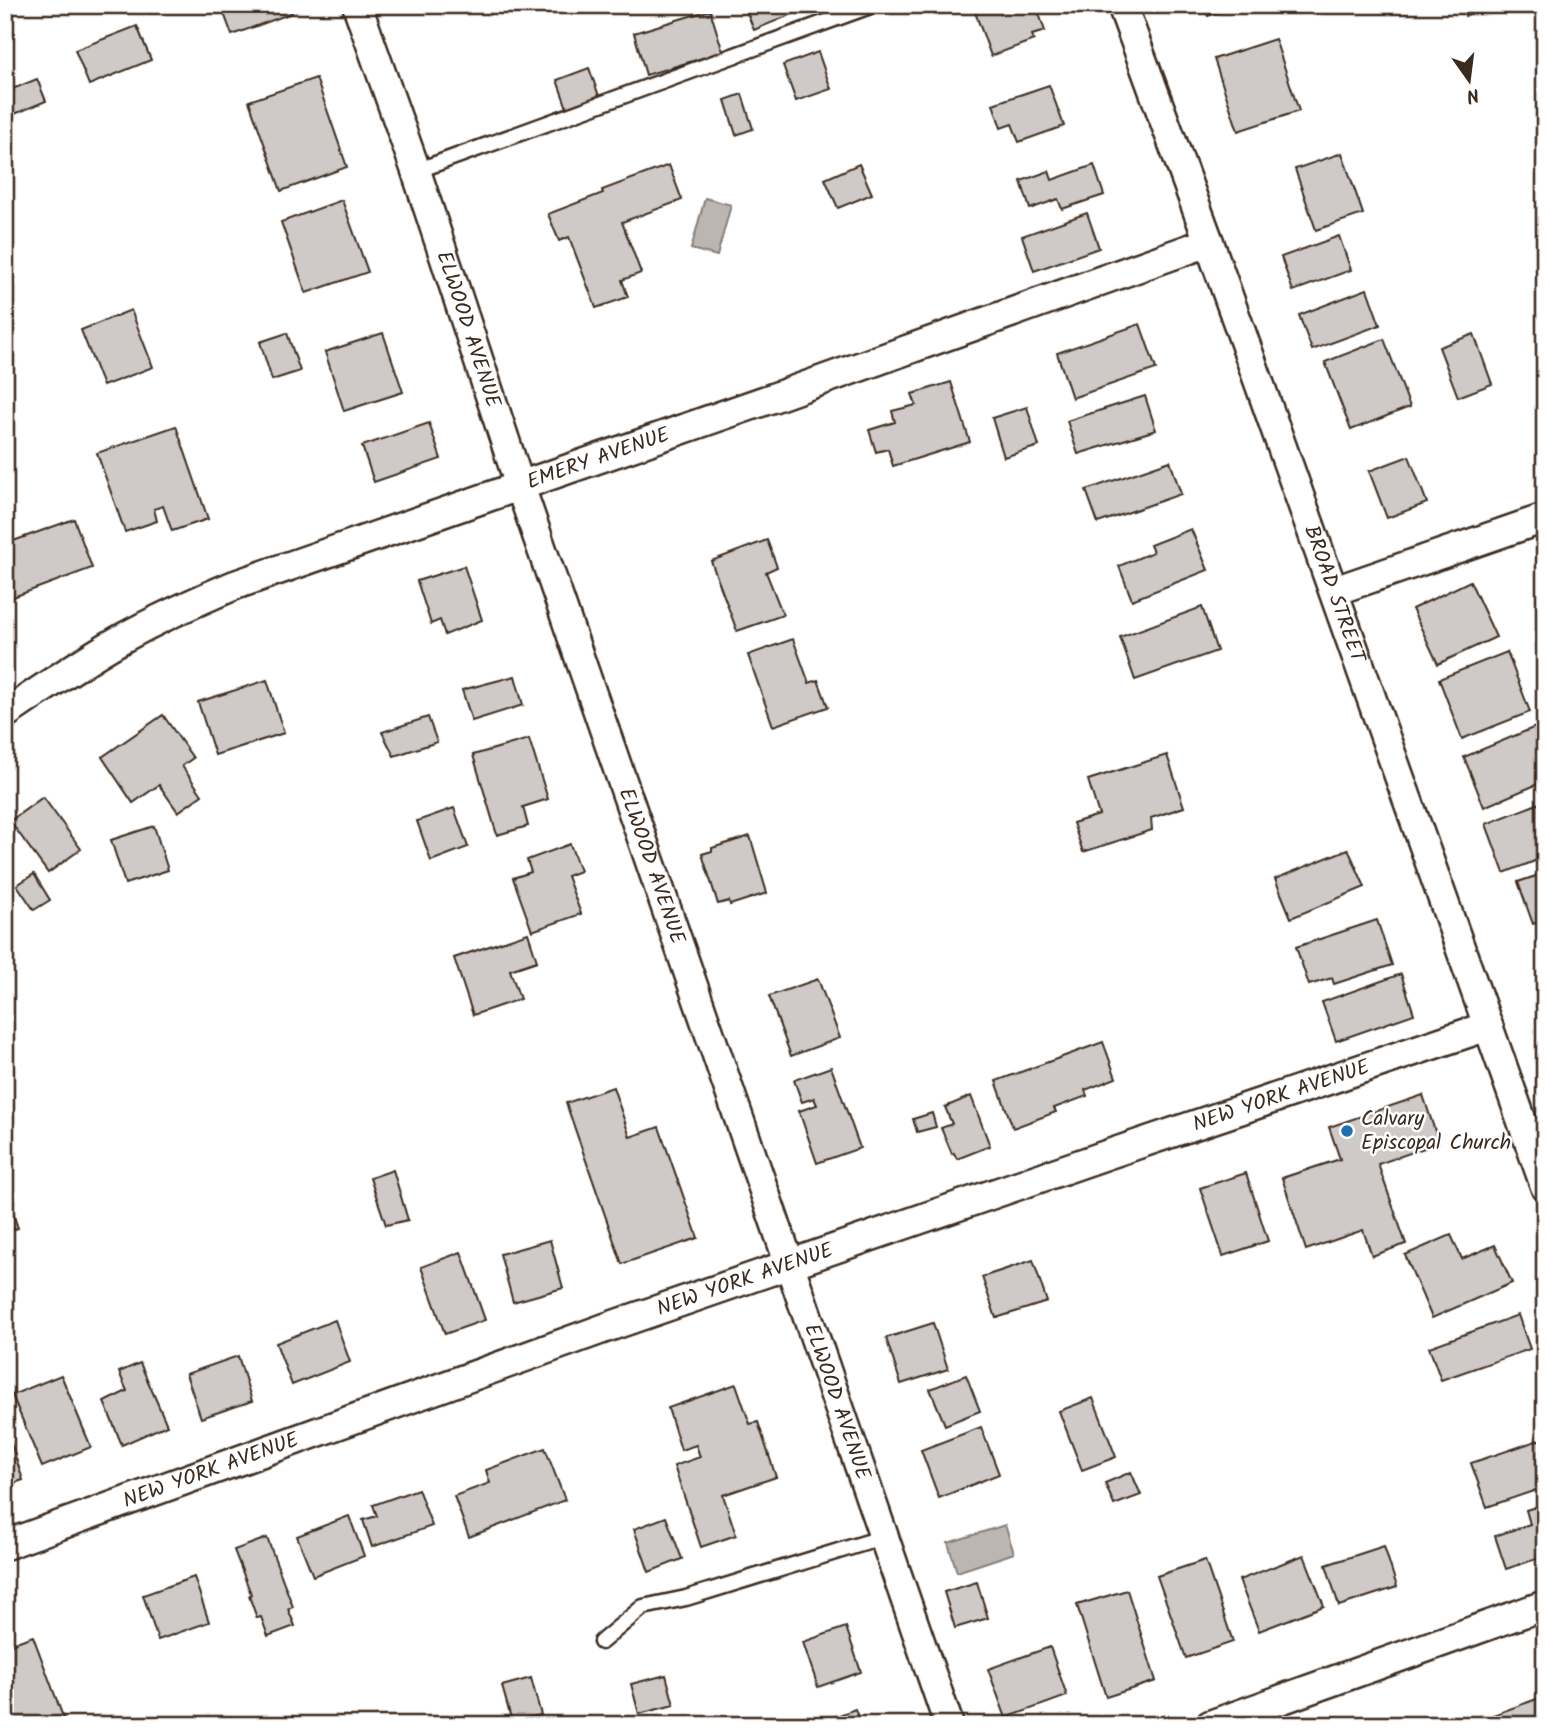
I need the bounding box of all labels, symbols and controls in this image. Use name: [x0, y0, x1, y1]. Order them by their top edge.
north arrow: [1434, 46, 1504, 116]
text: N: [1463, 79, 1482, 111]
street label: ELWOOD AVENUE: [427, 247, 510, 413]
street label: EMERY AVENUE: [522, 418, 675, 499]
street label: BROAD STREET: [1295, 521, 1374, 669]
street label: ELWOOD AVENUE: [609, 783, 694, 949]
street label: NEW YORK AVENUE: [1188, 1050, 1375, 1141]
place label: Calvary Episcopal Church: [1361, 1103, 1511, 1160]
marker: Calvary Episcopal Church: [1339, 1123, 1355, 1139]
street label: NEW YORK AVENUE: [652, 1234, 838, 1325]
street label: ELWOOD AVENUE: [795, 1319, 880, 1485]
street label: NEW YORK AVENUE: [118, 1423, 304, 1517]

